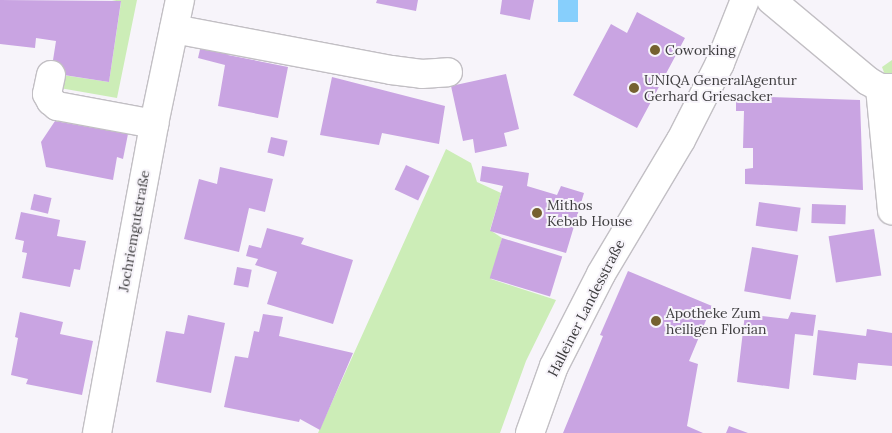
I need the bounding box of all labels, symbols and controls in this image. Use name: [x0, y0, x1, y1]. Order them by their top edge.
place label: Coworking: [665, 42, 736, 58]
marker: Coworking: [649, 44, 661, 56]
place label: UNIQA GeneralAgentur Gerhard Griesacker: [644, 72, 797, 104]
marker: UNIQA GeneralAgentur Gerhard Griesacker: [628, 82, 640, 94]
street label: Jochriemgutstraße: [115, 169, 153, 293]
place label: Mithos Kebab House: [547, 197, 632, 230]
marker: Mithos Kebab House: [531, 207, 543, 219]
street label: Halleiner Landesstraße: [544, 237, 628, 379]
place label: Apotheke Zum heiligen Florian: [666, 305, 766, 338]
marker: Apotheke Zum heiligen Florian: [650, 315, 662, 327]

